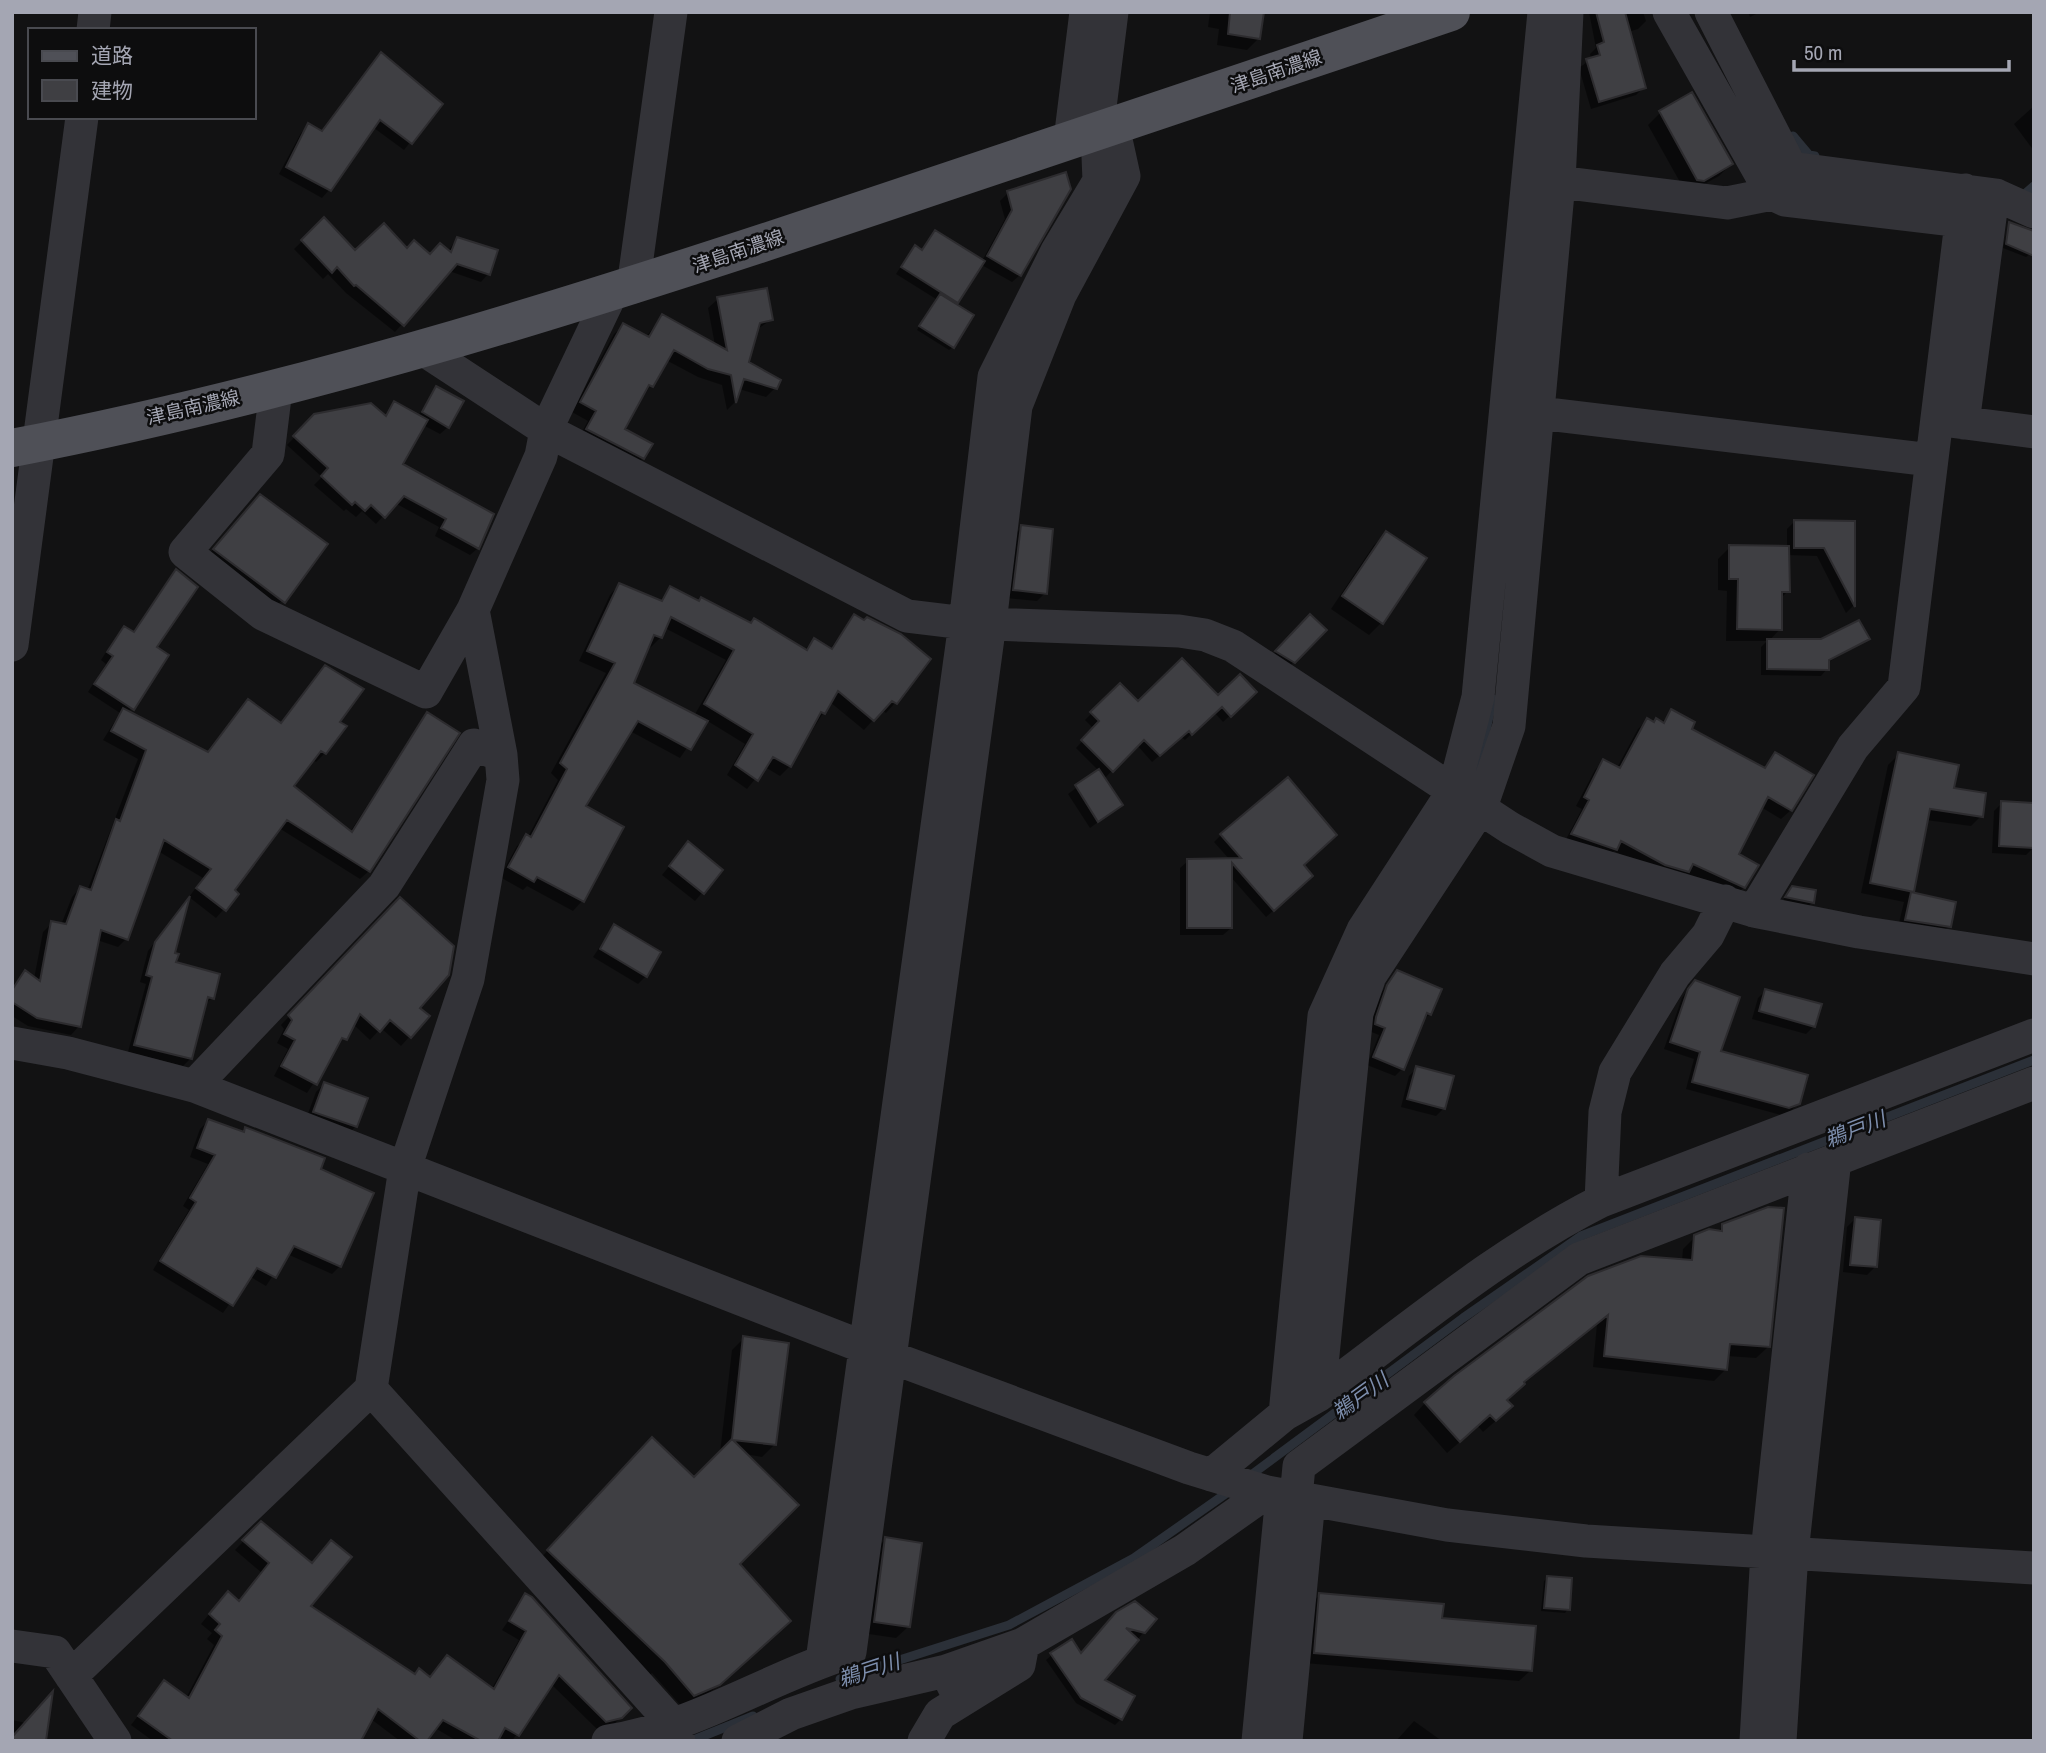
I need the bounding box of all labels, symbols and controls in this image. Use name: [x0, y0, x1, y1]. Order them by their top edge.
legend: [28, 28, 256, 119]
scale bar: [1794, 28, 2009, 72]
text: 50 m: [1804, 38, 1842, 67]
text: 道路: [91, 41, 133, 70]
street label: 津島南濃線: [1227, 43, 1325, 99]
text: 建物: [91, 76, 133, 105]
street label: 津島南濃線: [689, 223, 787, 279]
street label: 津島南濃線: [144, 384, 242, 430]
water label: 鵜戸川: [1820, 1103, 1891, 1154]
water label: 鵜戸川: [1326, 1365, 1396, 1426]
water label: 鵜戸川: [835, 1646, 905, 1694]

